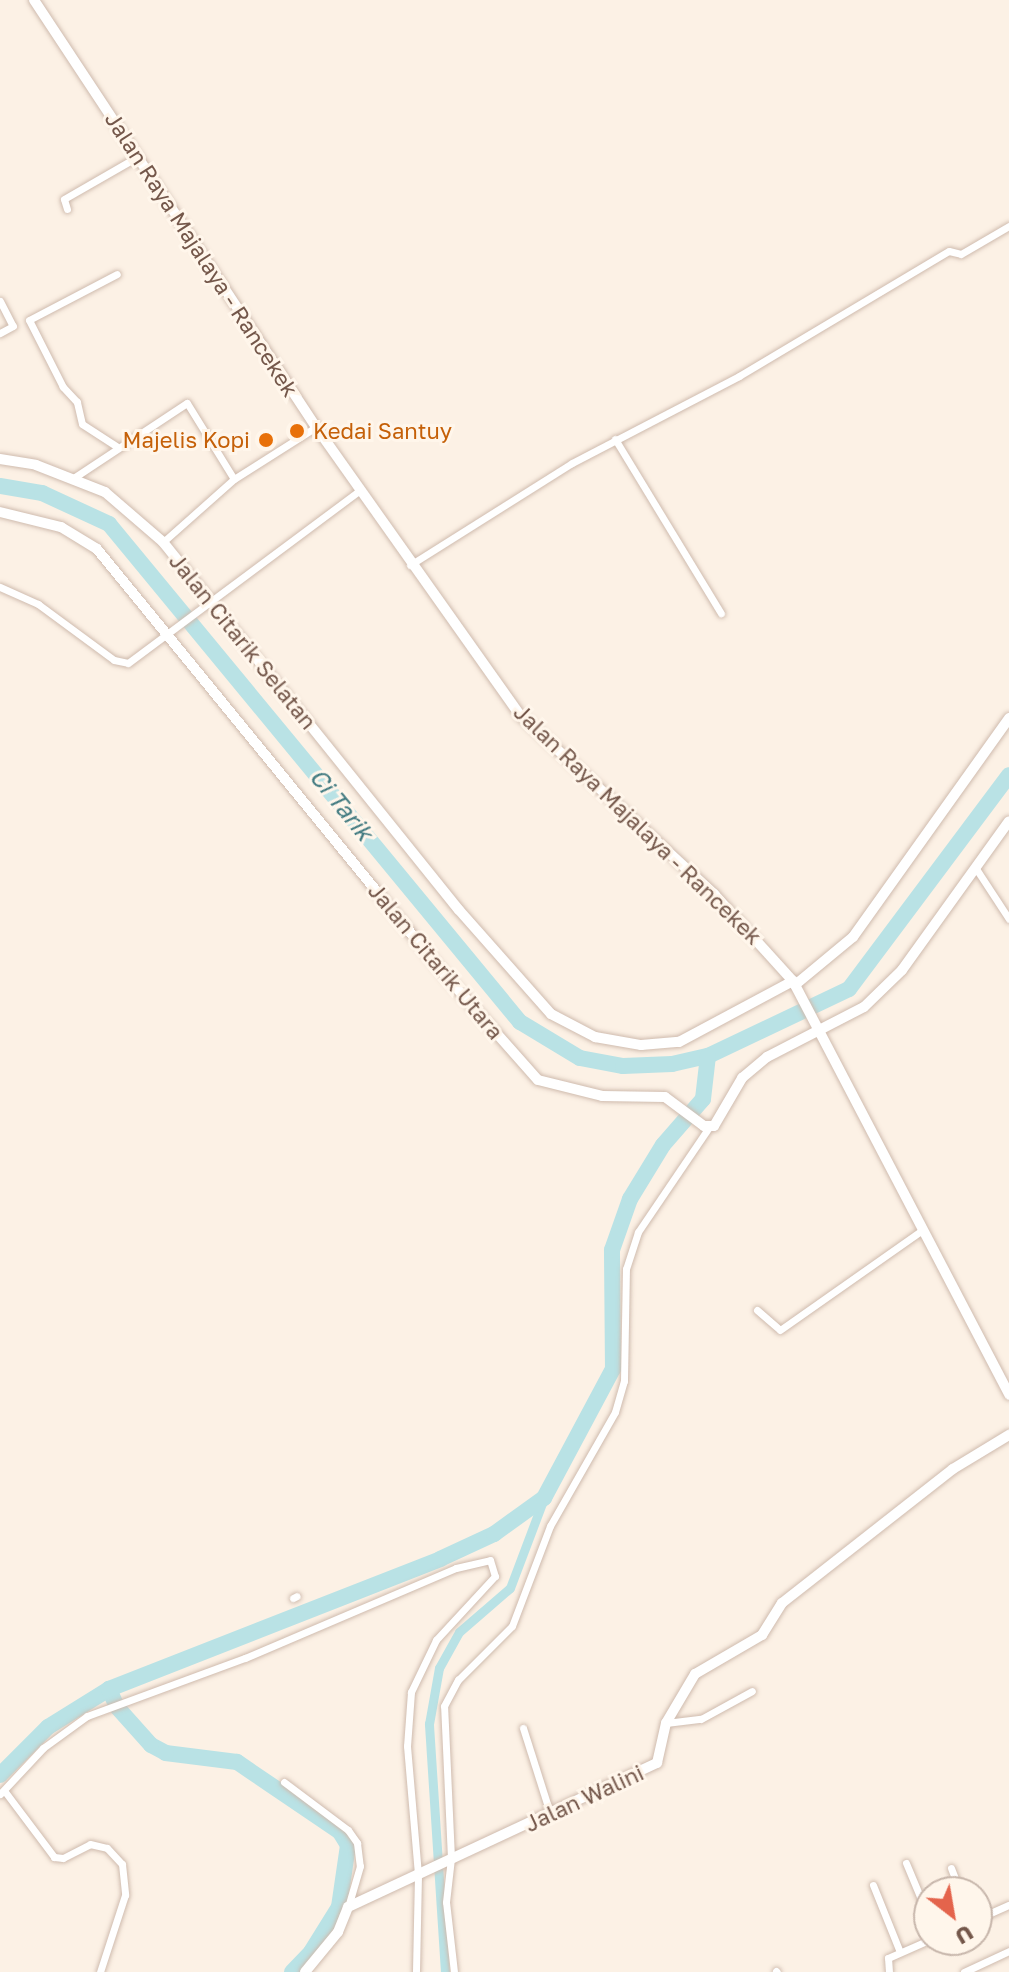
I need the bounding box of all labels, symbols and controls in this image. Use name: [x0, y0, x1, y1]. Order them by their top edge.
street label: Jalan Raya Majalaya - Rancekek: [100, 107, 304, 401]
place label: Kedai Santuy: [313, 418, 452, 444]
marker: Kedai Santuy: [288, 422, 306, 440]
place label: Majelis Kopi: [123, 427, 250, 453]
marker: Majelis Kopi: [257, 431, 275, 449]
street label: Jalan Citarik Selatan: [164, 548, 322, 734]
street label: Jalan Raya Majalaya - Rancekek: [509, 698, 767, 950]
water label: Ci Tarik: [304, 762, 380, 846]
street label: Jalan Citarik Utara: [363, 878, 509, 1044]
street label: Jalan Walini: [520, 1759, 648, 1837]
north arrow: [913, 1876, 993, 1956]
text: U: [951, 1920, 978, 1951]

